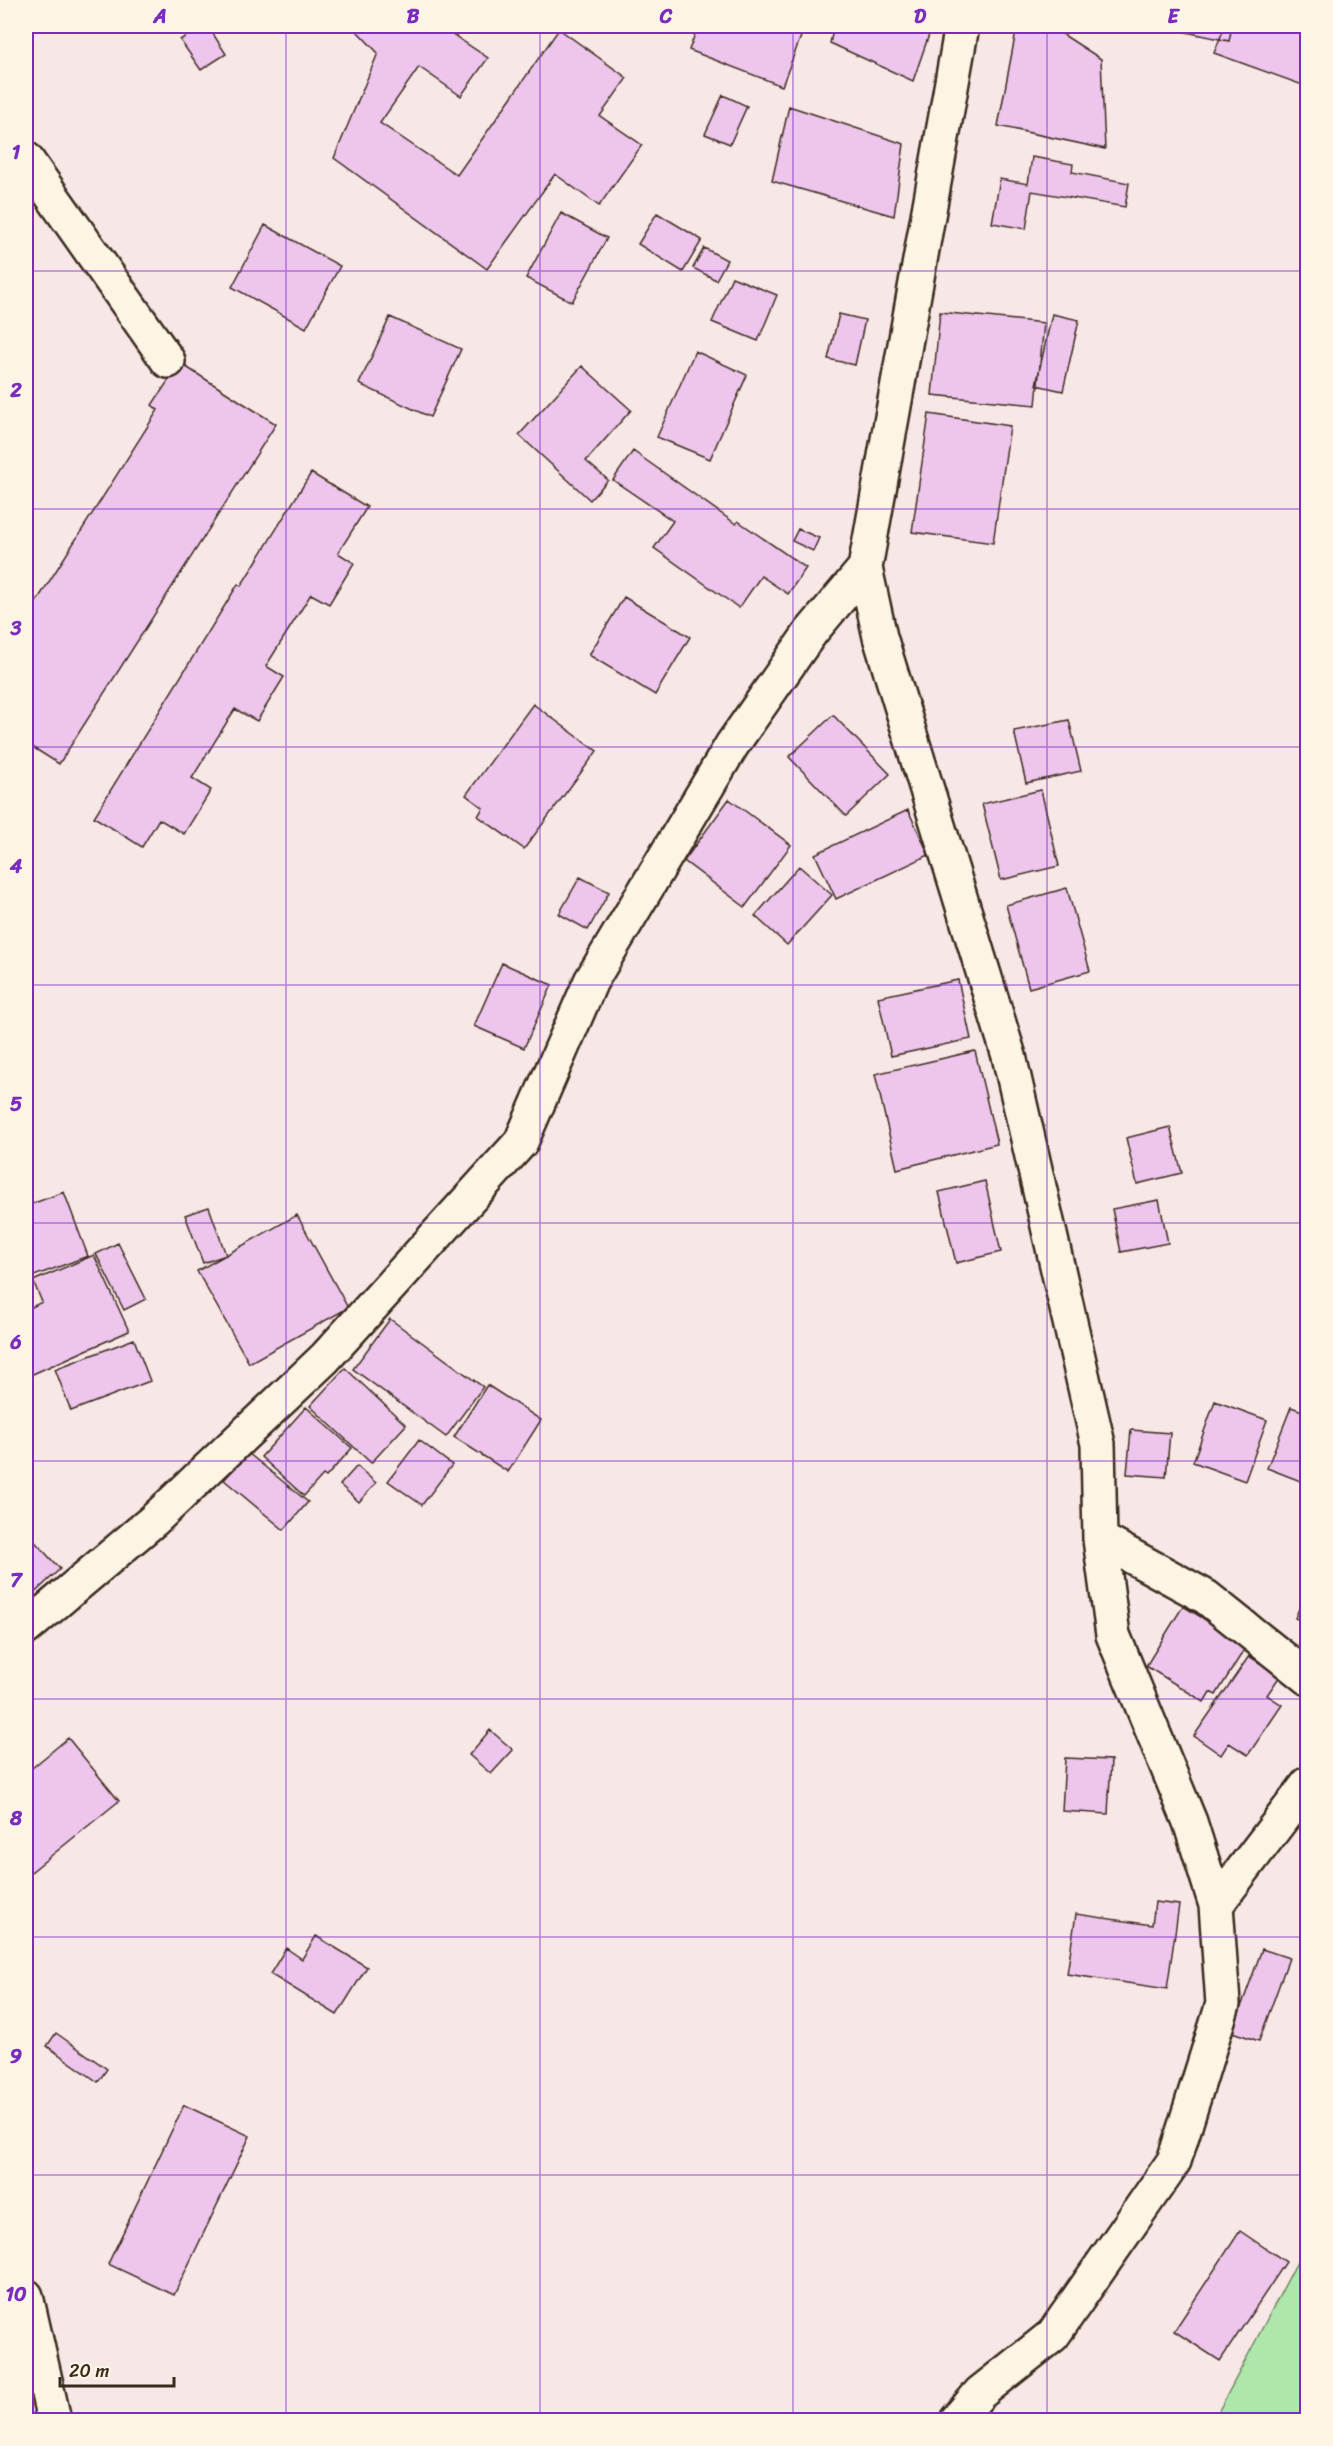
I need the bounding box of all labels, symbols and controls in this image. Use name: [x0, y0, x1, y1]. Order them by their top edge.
text: A: [152, 0, 167, 34]
text: B: [407, 0, 420, 34]
text: C: [659, 0, 673, 34]
text: D: [914, 0, 927, 34]
text: E: [1167, 0, 1180, 34]
text: 1: [12, 135, 21, 170]
text: 2: [9, 373, 22, 408]
text: 3: [10, 611, 22, 646]
text: 4: [9, 849, 23, 884]
text: 5: [10, 1087, 22, 1122]
text: 6: [9, 1325, 22, 1360]
text: 7: [10, 1563, 23, 1598]
text: 8: [9, 1801, 23, 1836]
text: 9: [10, 2039, 22, 2074]
text: 10: [5, 2277, 27, 2312]
scale bar: [60, 2350, 174, 2388]
text: 20 m: [69, 2355, 109, 2387]

